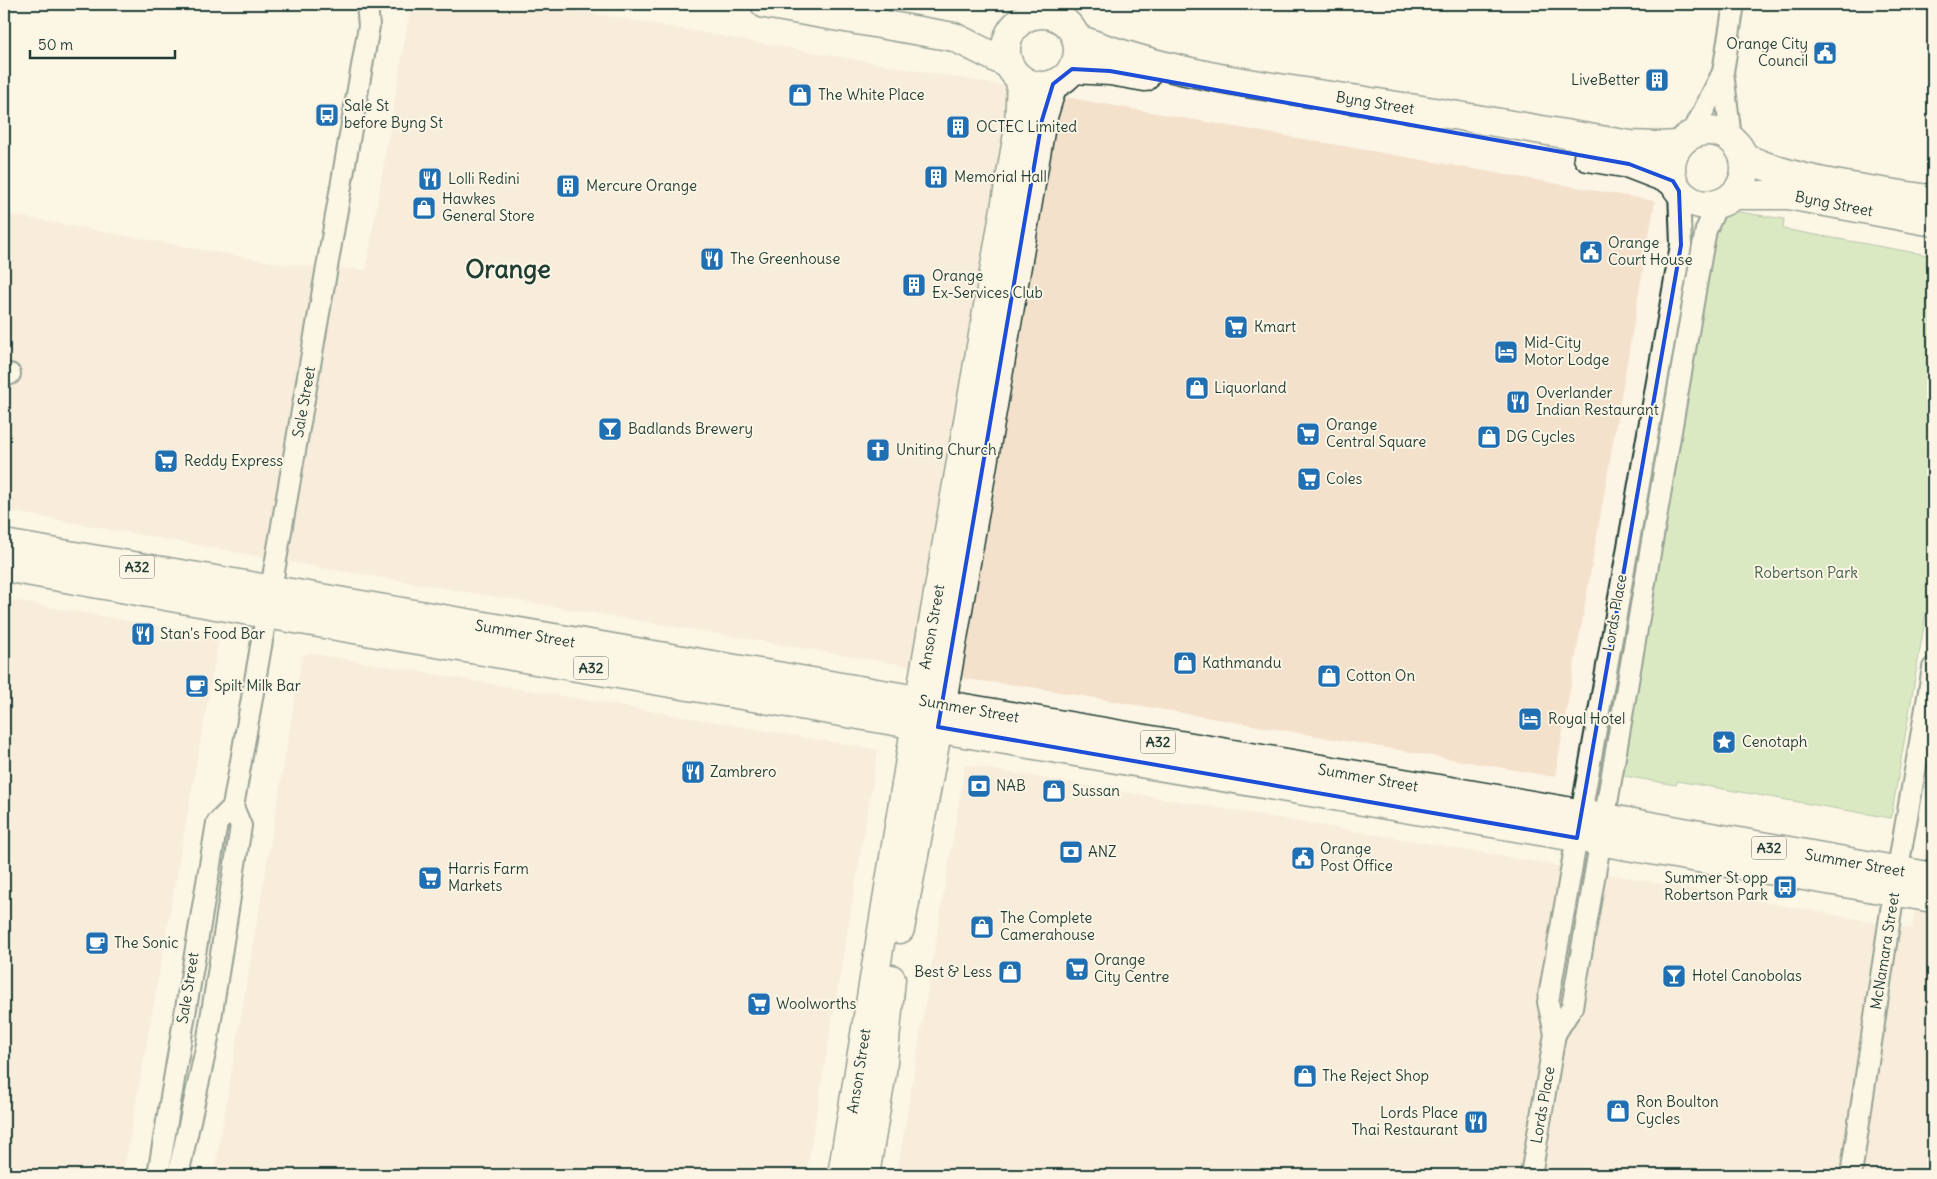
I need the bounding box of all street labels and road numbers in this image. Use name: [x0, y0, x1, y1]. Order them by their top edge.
street label: Byng Street: [1335, 87, 1416, 118]
street label: Byng Street: [1794, 187, 1875, 220]
street label: Sale Street: [288, 365, 319, 439]
road number: A32: [120, 556, 154, 578]
street label: Lords Place: [1598, 573, 1631, 653]
street label: Anson Street: [915, 583, 948, 671]
street label: Summer Street: [474, 615, 577, 652]
road number: A32: [574, 656, 608, 680]
street label: Summer Street: [918, 690, 1021, 727]
road number: A32: [1140, 730, 1176, 754]
street label: Summer Street: [1317, 759, 1420, 796]
road number: A32: [1752, 836, 1786, 860]
street label: Summer Street: [1804, 844, 1907, 881]
street label: McNamara Street: [1866, 891, 1903, 1011]
street label: Sale Street: [172, 951, 203, 1025]
street label: Anson Street: [842, 1027, 875, 1115]
street label: Lords Place: [1526, 1065, 1559, 1145]

